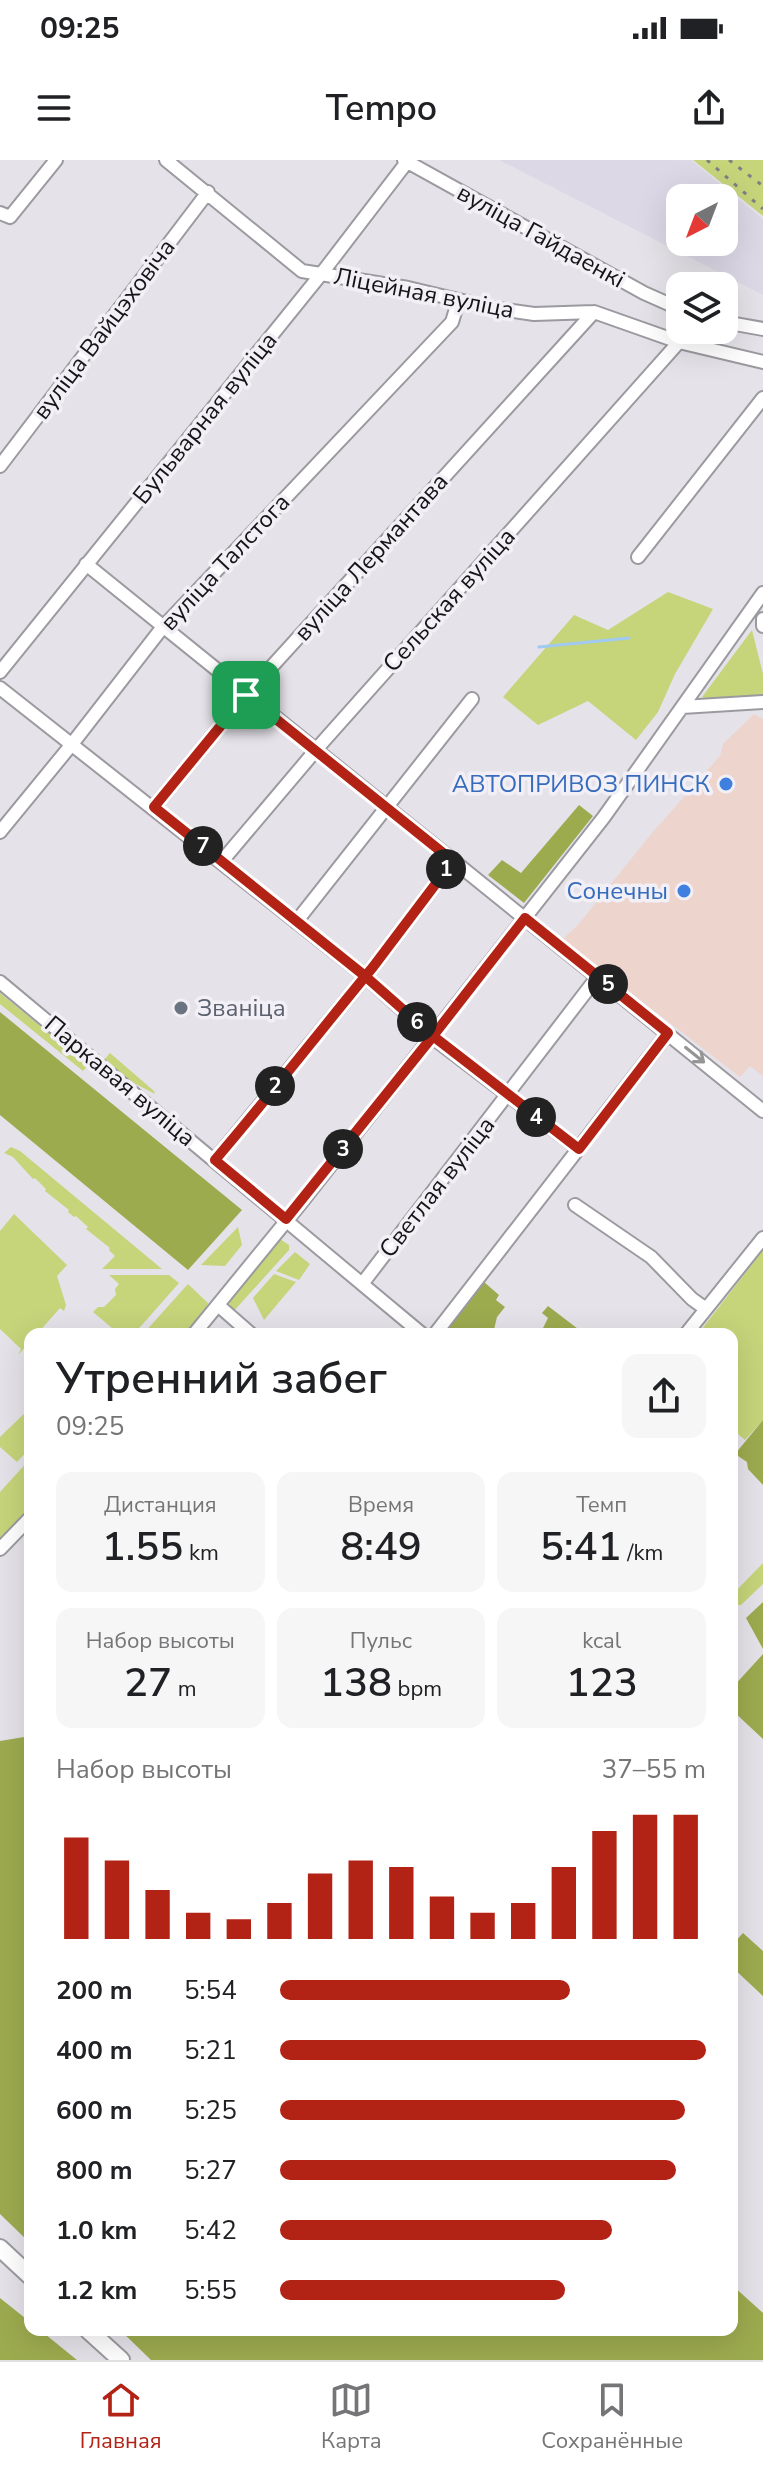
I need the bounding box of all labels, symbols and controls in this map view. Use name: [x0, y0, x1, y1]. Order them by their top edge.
text: 09:25: [40, 8, 119, 49]
text: Tempo: [326, 84, 437, 133]
icon: menu: [32, 86, 76, 130]
icon: share: [687, 86, 731, 130]
street label: вуліца Гайдаенкі: [451, 177, 631, 295]
north arrow: [666, 184, 738, 256]
map controls: [666, 184, 738, 344]
street label: вуліца Вайцэховіча: [26, 232, 182, 426]
street label: Ліцейная вуліца: [331, 260, 517, 326]
button: layers: [666, 272, 738, 344]
street label: Бульварная вуліца: [126, 325, 284, 511]
street label: вуліца Лермантава: [287, 466, 455, 648]
street label: вуліца Талстога: [153, 487, 297, 637]
street label: Сельская вуліца: [376, 521, 522, 679]
pin: [212, 661, 280, 729]
icon: arrive: [224, 673, 268, 717]
place label: АВТОПРИВОЗ ПИНСК: [452, 768, 711, 800]
marker: АВТОПРИВОЗ ПИНСК: [717, 775, 735, 793]
pin: 7: [183, 826, 223, 866]
text: 7: [196, 831, 210, 861]
pin: 1: [426, 849, 466, 889]
text: 1: [439, 854, 453, 884]
place label: Сонечны: [567, 875, 668, 907]
marker: Сонечны: [675, 882, 693, 900]
pin: 5: [588, 964, 628, 1004]
text: 5: [601, 969, 615, 999]
place label: Званіца: [197, 992, 286, 1024]
marker: Званіца: [172, 999, 190, 1017]
pin: 6: [397, 1002, 437, 1042]
text: 6: [410, 1007, 424, 1037]
street label: Паркавая вуліца: [38, 1008, 202, 1154]
one-way arrow: [684, 1046, 705, 1064]
pin: 2: [255, 1066, 295, 1106]
text: 2: [268, 1071, 282, 1101]
pin: 4: [516, 1097, 556, 1137]
text: 4: [529, 1102, 543, 1132]
street label: Светлая вуліца: [372, 1110, 502, 1264]
pin: 3: [323, 1129, 363, 1169]
text: 3: [336, 1134, 350, 1164]
text: Утренний забег: [56, 1349, 387, 1409]
button: share: [622, 1354, 706, 1438]
text: 09:25: [56, 1409, 124, 1444]
text: Дистанция: [104, 1490, 217, 1520]
text: Время: [348, 1490, 414, 1520]
text: Темп: [576, 1490, 627, 1520]
text: 1.55: [102, 1520, 183, 1574]
text: 8:49: [340, 1520, 422, 1574]
text: 5:41: [540, 1520, 622, 1574]
text: km: [183, 1538, 219, 1568]
text: /km: [622, 1538, 663, 1568]
text: Набор высоты: [86, 1626, 235, 1656]
text: Пульс: [350, 1626, 412, 1656]
text: kcal: [582, 1626, 621, 1656]
text: 27: [124, 1656, 172, 1710]
text: 138: [320, 1656, 392, 1710]
text: 123: [566, 1656, 638, 1710]
text: m: [172, 1674, 197, 1704]
text: bpm: [392, 1674, 442, 1704]
text: Набор высоты: [56, 1752, 232, 1787]
text: 37–55 m: [602, 1752, 706, 1787]
text: 200 m: [56, 1973, 133, 2008]
text: 5:54: [184, 1973, 237, 2008]
text: 400 m: [56, 2033, 133, 2068]
text: 5:21: [184, 2033, 237, 2068]
text: 600 m: [56, 2093, 133, 2128]
text: 5:25: [184, 2093, 237, 2128]
text: 800 m: [56, 2153, 133, 2188]
text: 5:27: [184, 2153, 237, 2188]
text: 1.0 km: [56, 2213, 137, 2248]
text: 5:42: [184, 2213, 237, 2248]
text: 1.2 km: [56, 2273, 137, 2308]
text: 5:55: [184, 2273, 237, 2308]
tab: Главная: [80, 2378, 162, 2456]
tab: Карта: [321, 2378, 382, 2456]
tab: Сохранённые: [541, 2378, 683, 2456]

